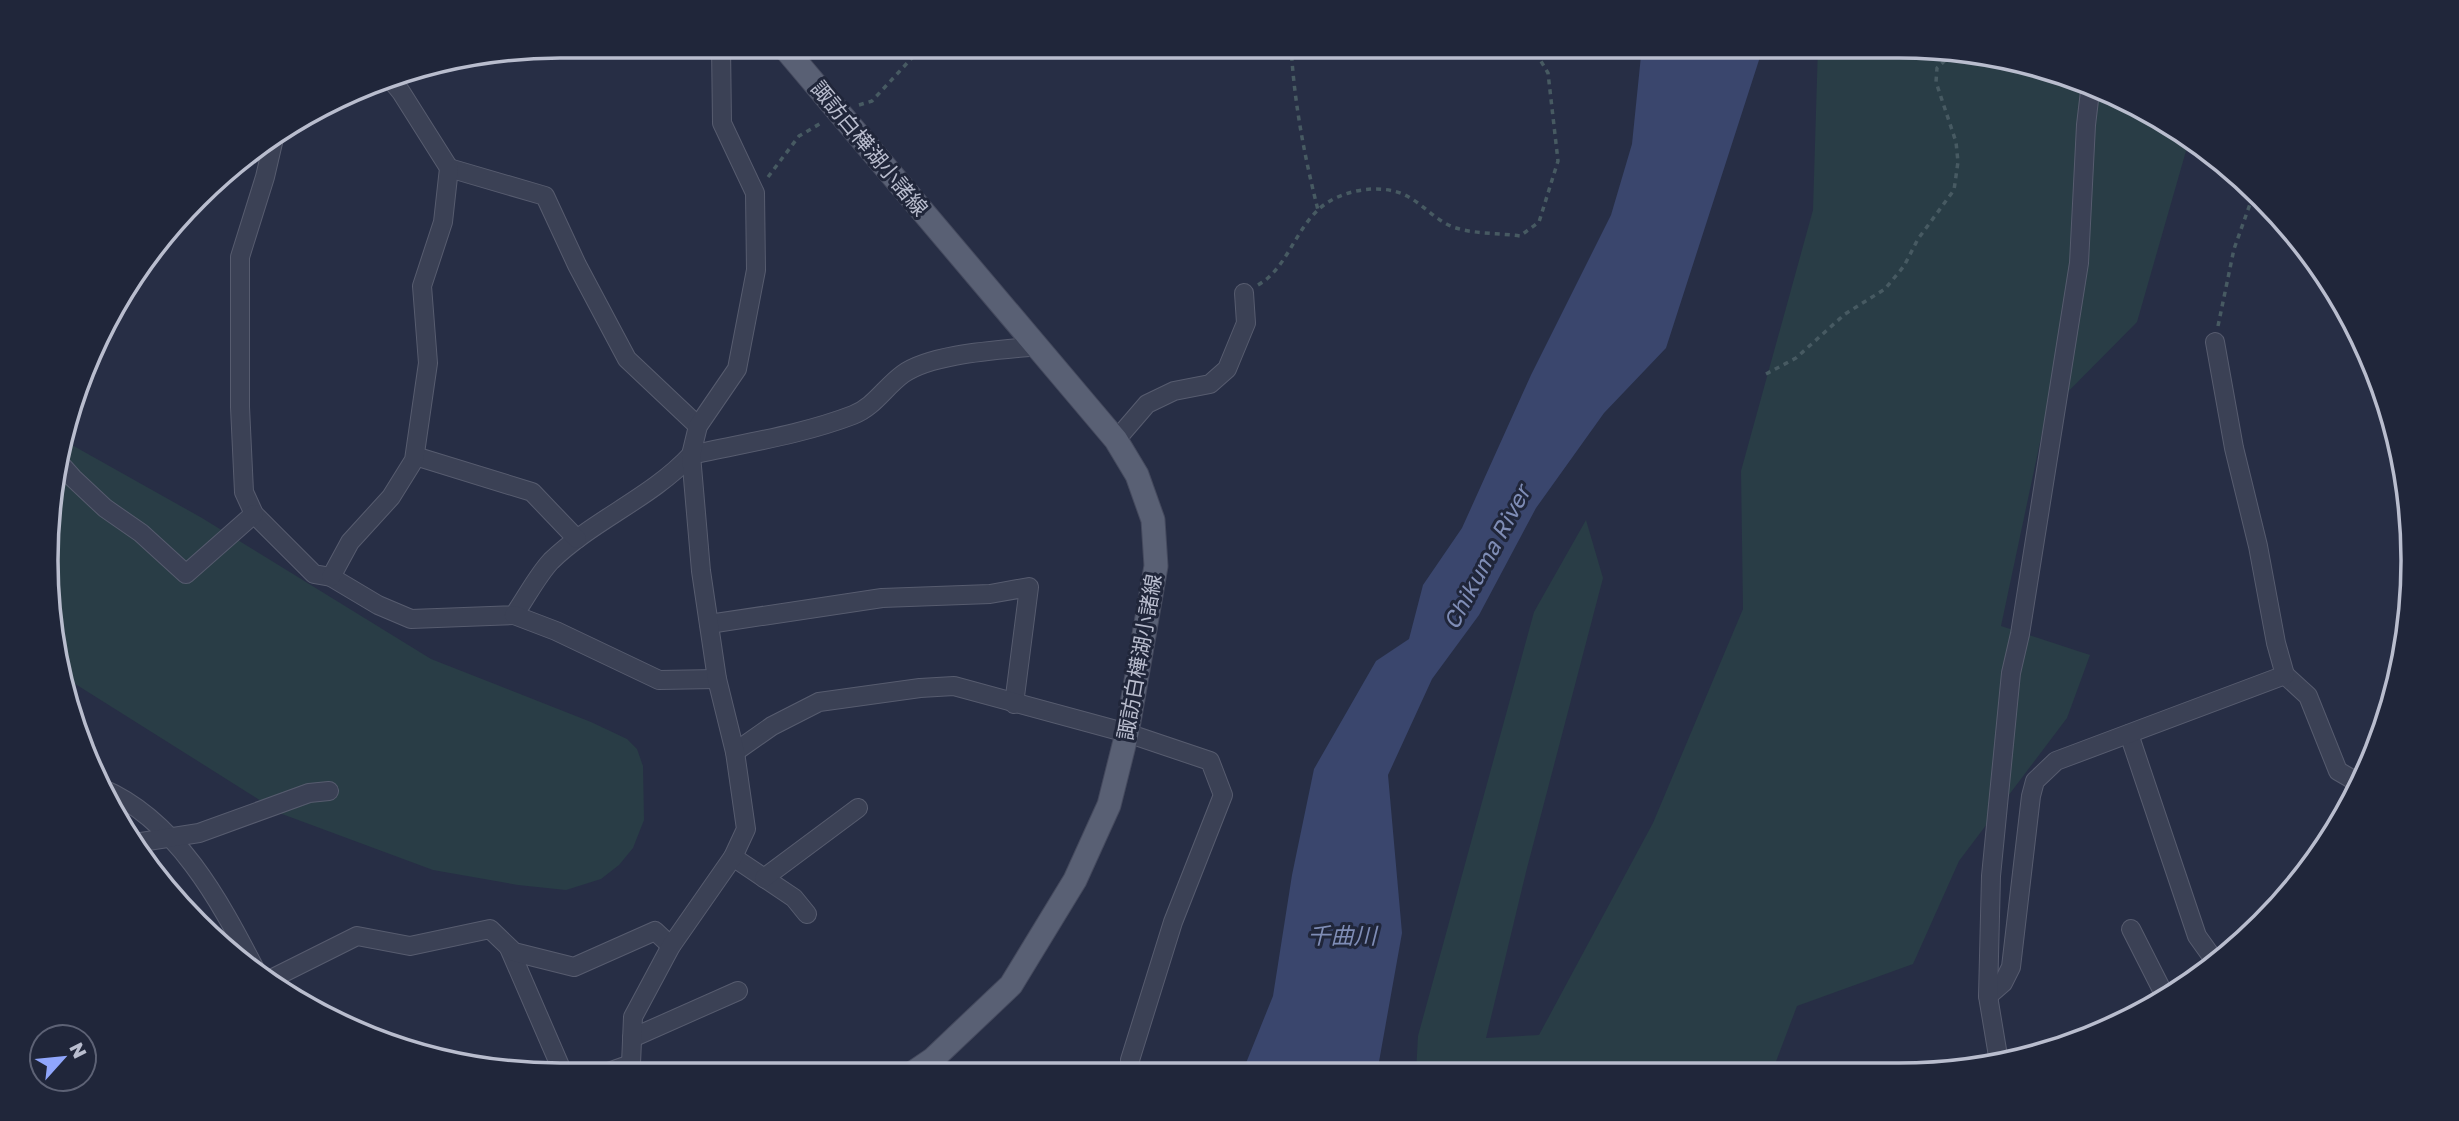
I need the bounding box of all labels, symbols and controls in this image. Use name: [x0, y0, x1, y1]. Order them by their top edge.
street label: 諏訪白樺湖小諸線: [806, 75, 934, 221]
water label: Chikuma River: [1436, 478, 1537, 634]
street label: 諏訪白樺湖小諸線: [1112, 572, 1166, 742]
water label: 千曲川: [1308, 921, 1380, 949]
north arrow: [28, 1023, 98, 1093]
text: N: [65, 1038, 92, 1062]

